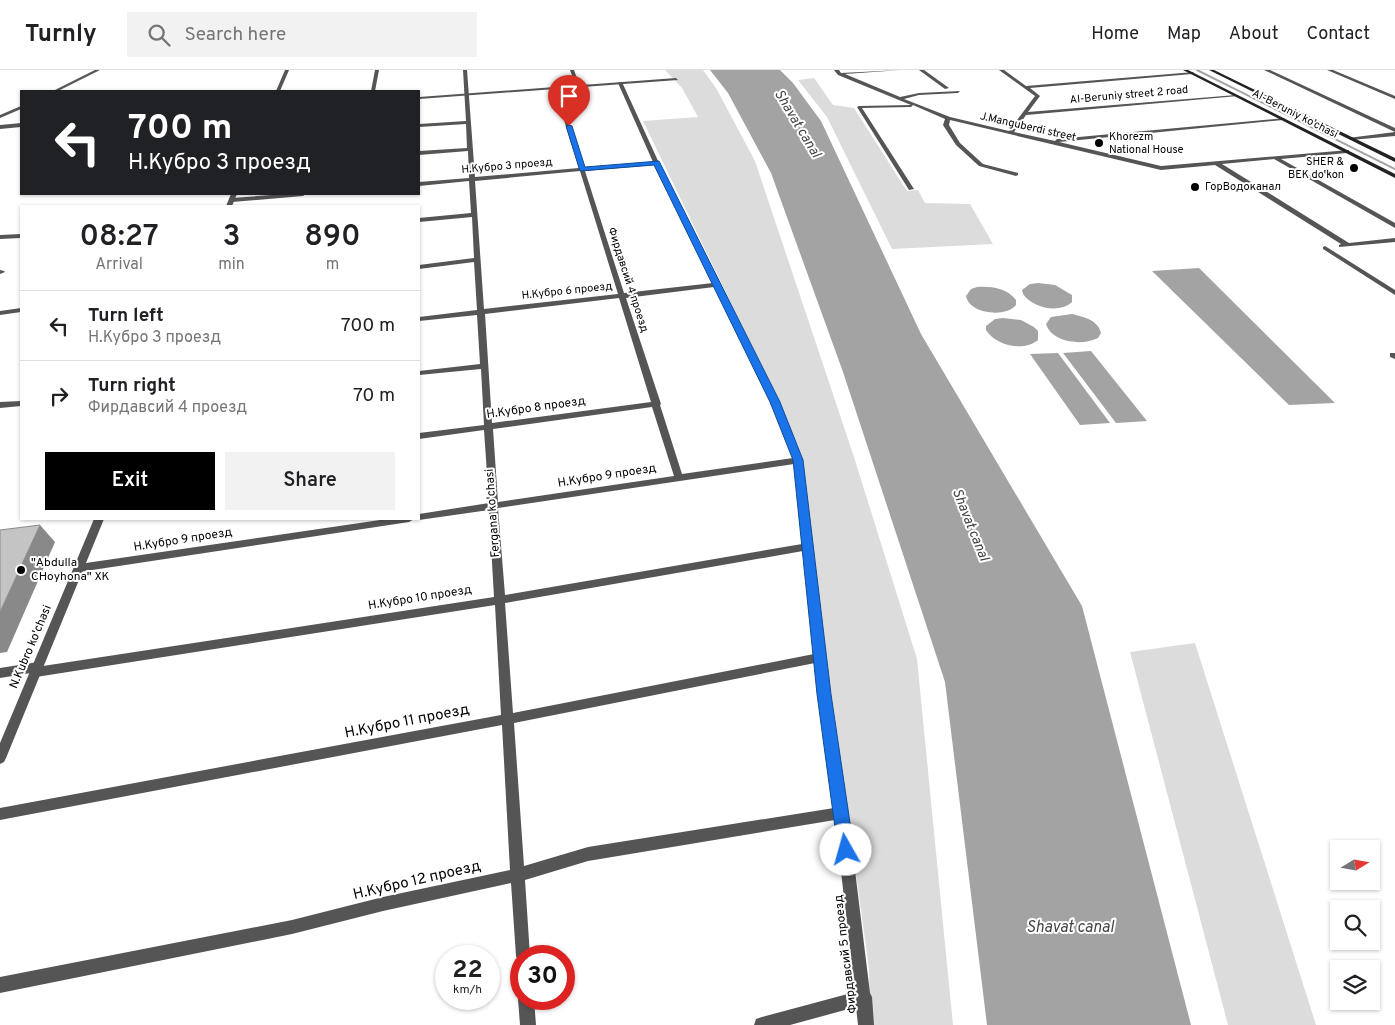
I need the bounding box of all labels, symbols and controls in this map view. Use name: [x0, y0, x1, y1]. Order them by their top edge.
search box: [127, 12, 477, 57]
text: Turnly: [25, 20, 97, 50]
icon: search: [145, 21, 173, 49]
text: Search here: [185, 23, 286, 47]
text: Home: [1091, 23, 1139, 46]
text: Map: [1167, 23, 1201, 46]
text: About: [1229, 23, 1278, 46]
text: Contact: [1306, 23, 1370, 46]
pin: [548, 75, 590, 126]
icon: arrive: [555, 82, 583, 110]
street label: Al-Beruniy street 2 road: [1069, 83, 1189, 107]
street label: Al-Beruniy ko’chasi: [1250, 86, 1340, 142]
water label: Shavat canal: [770, 87, 825, 162]
text: 700 m: [128, 107, 232, 151]
street label: J.Manguberdi street: [979, 109, 1077, 145]
icon: left: [45, 110, 110, 175]
place label: Khorezm National House: [1109, 130, 1183, 157]
marker: Khorezm National House: [1093, 137, 1105, 149]
text: Н.Кубро 3 проезд: [128, 150, 311, 177]
street label: Н.Кубро 3 проезд: [461, 155, 553, 177]
place label: SHER & BEK do'kon: [1288, 155, 1345, 182]
marker: SHER & BEK do'kon: [1348, 162, 1360, 174]
place label: ГорВодоканал: [1205, 180, 1281, 194]
marker: ГорВодоканал: [1189, 181, 1201, 193]
text: 08:27: [79, 219, 159, 256]
text: 3: [223, 219, 241, 256]
text: 890: [304, 219, 361, 256]
street label: Фирдавсий 4 проезд: [604, 226, 652, 334]
text: Arrival: [95, 255, 143, 275]
text: min: [218, 255, 245, 275]
text: m: [326, 255, 339, 275]
street label: Н.Кубро 6 проезд: [521, 279, 613, 303]
text: Turn left: [88, 304, 164, 328]
icon: left: [45, 312, 73, 340]
text: 700 m: [341, 314, 395, 338]
text: Н.Кубро 3 проезд: [88, 328, 221, 348]
text: Turn right: [88, 374, 176, 398]
icon: right: [45, 382, 73, 410]
text: 70 m: [353, 384, 395, 408]
street label: Н.Кубро 8 проезд: [485, 393, 587, 423]
text: Фирдавсий 4 проезд: [88, 398, 247, 418]
button: Exit: [45, 452, 215, 510]
button: Share: [225, 452, 395, 510]
street label: Н.Кубро 9 проезд: [557, 460, 658, 492]
street label: Fergana ko'chasi: [482, 468, 504, 558]
water label: Shavat canal: [948, 486, 993, 565]
street label: Н.Кубро 9 проезд: [133, 524, 234, 556]
place label: "Abdulla CHoyhona" XK: [31, 555, 109, 585]
marker: "Abdulla CHoyhona" XK: [15, 564, 27, 576]
street label: Н.Кубро 10 проезд: [367, 582, 473, 614]
street label: N.Kubro ko'chasi: [6, 603, 56, 691]
street label: Н.Кубро 11 проезд: [343, 701, 471, 743]
position arrow: [819, 823, 871, 875]
north arrow: [1330, 840, 1380, 890]
map controls: [1330, 840, 1380, 1010]
street label: Н.Кубро 12 проезд: [351, 857, 483, 905]
street label: Фирдавсий 5 проезд: [831, 894, 861, 1014]
button: search: [1330, 900, 1380, 950]
water label: Shavat canal: [1026, 918, 1115, 938]
speed limit sign: 30: [510, 945, 575, 1010]
text: 22: [452, 955, 483, 987]
button: layers: [1330, 960, 1380, 1010]
text: km/h: [453, 982, 482, 998]

